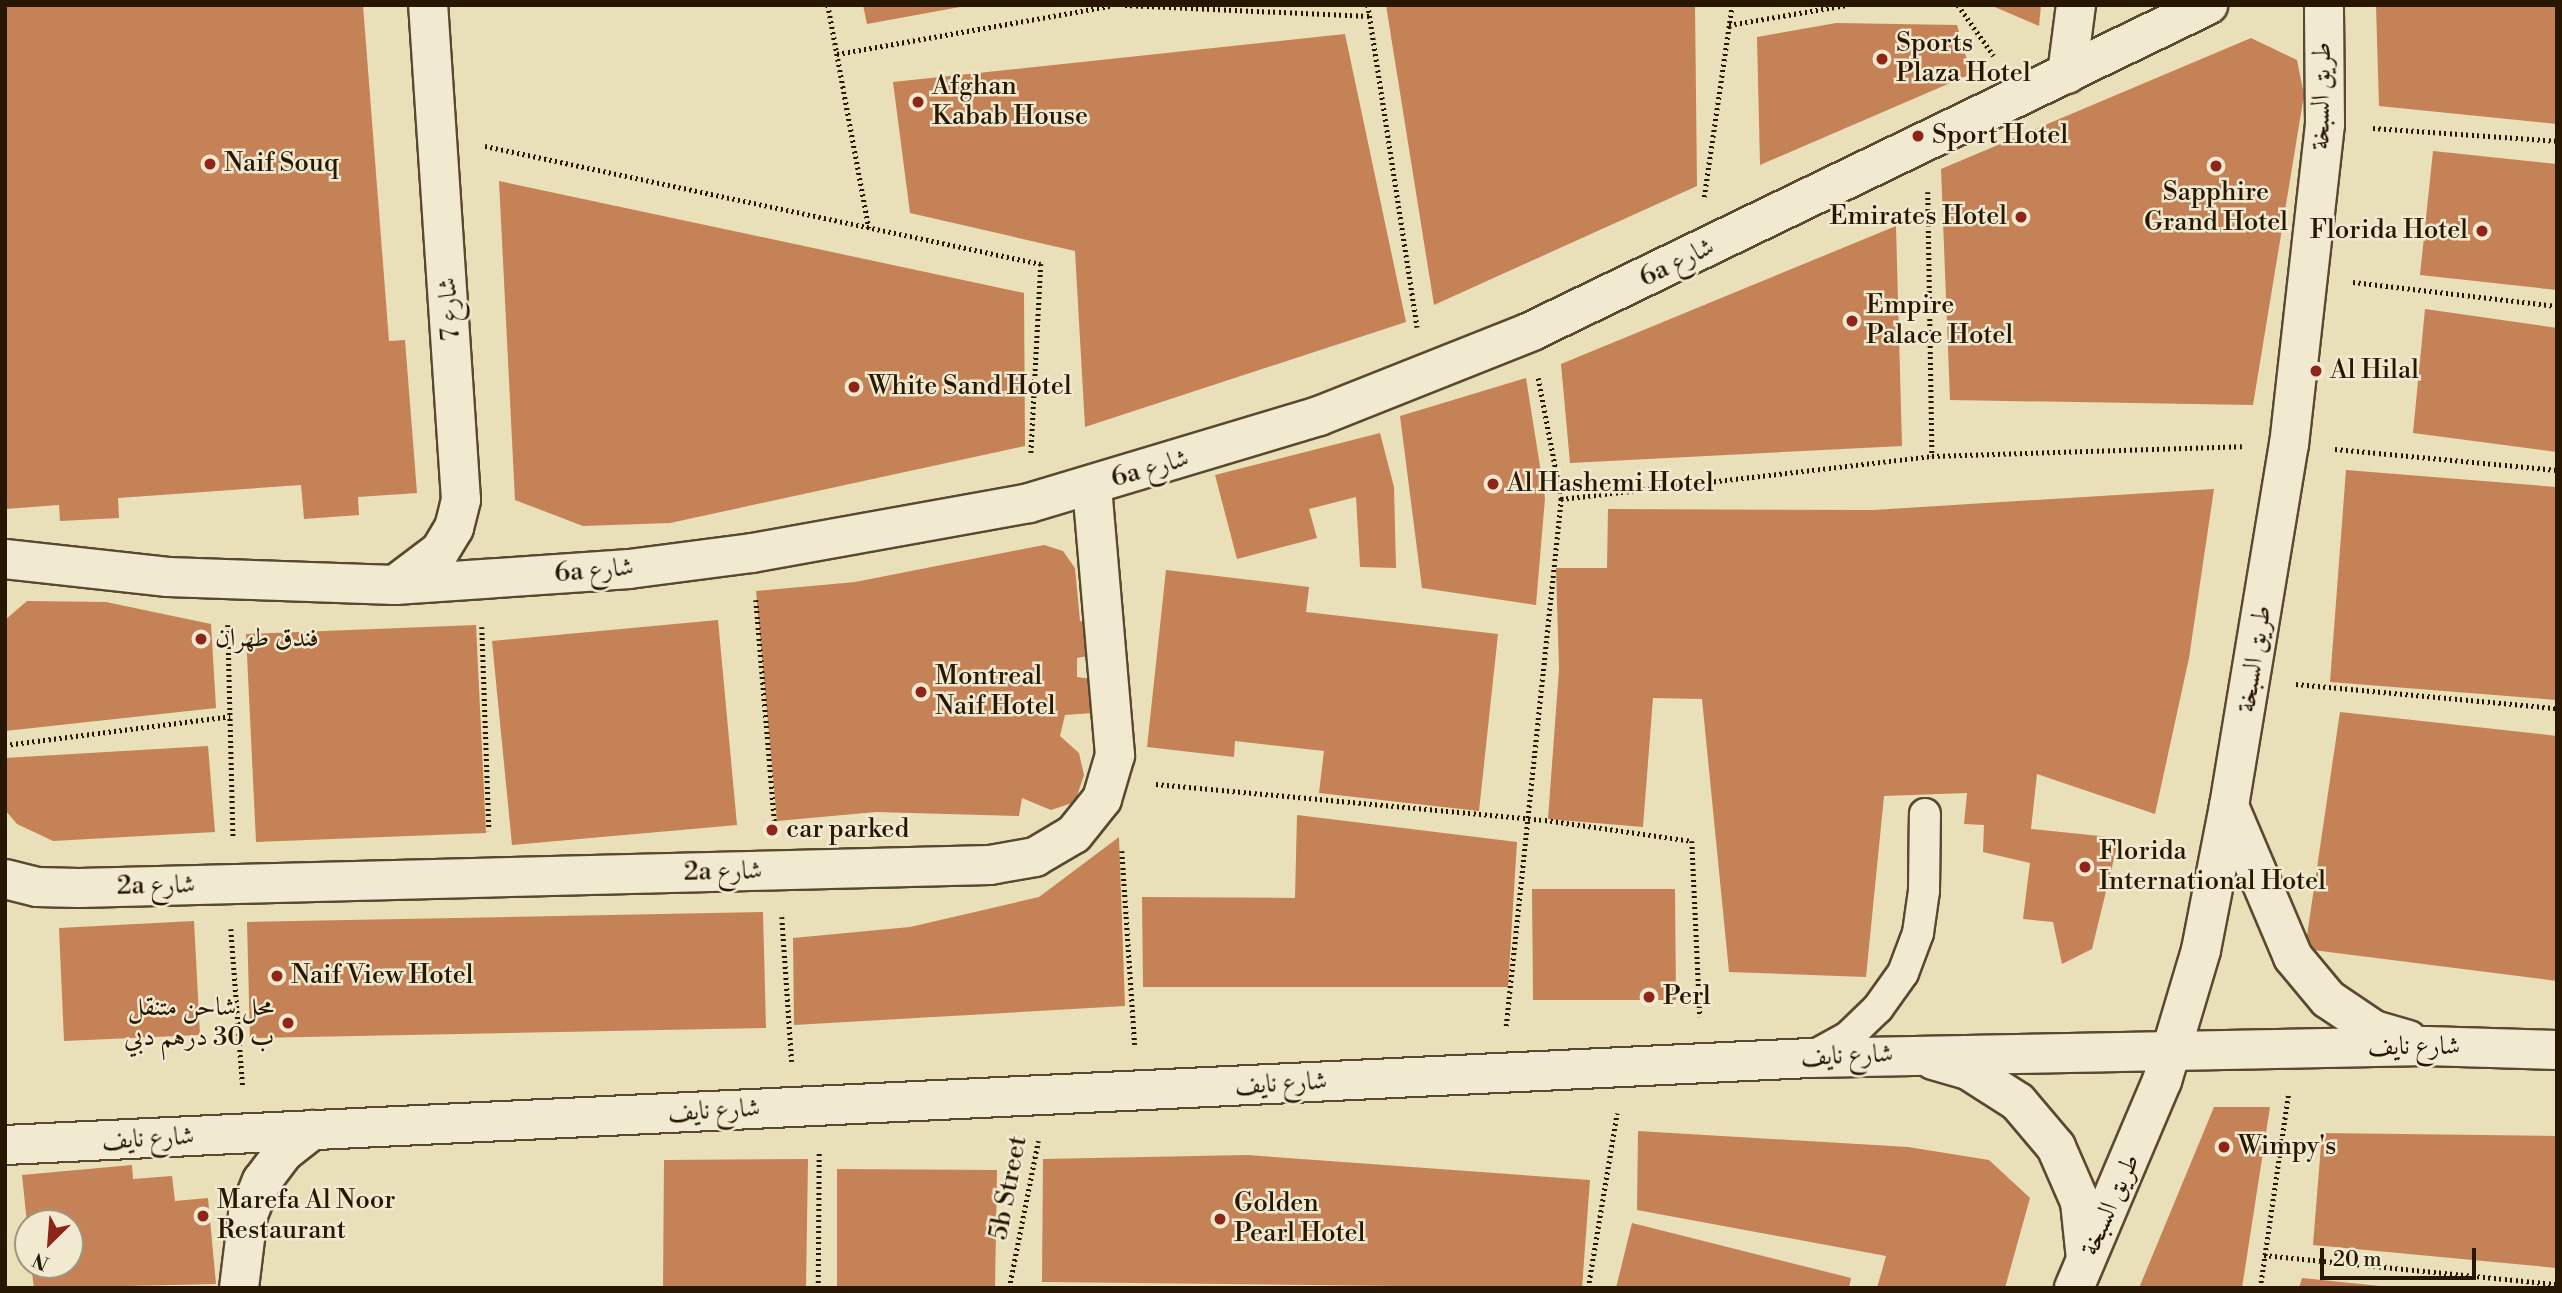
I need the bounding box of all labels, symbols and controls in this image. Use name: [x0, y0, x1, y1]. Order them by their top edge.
place label: Sports Plaza Hotel: [1896, 28, 2031, 90]
street label: طريق السبخة: [2305, 42, 2339, 150]
marker: Sports Plaza Hotel: [1874, 51, 1890, 67]
place label: Afghan Kabab House: [932, 71, 1088, 132]
marker: Afghan Kabab House: [910, 94, 926, 110]
place label: Sport Hotel: [1932, 120, 2068, 152]
marker: Sport Hotel: [1910, 128, 1926, 144]
place label: Naif Souq: [224, 148, 339, 180]
marker: Naif Souq: [202, 156, 218, 172]
marker: Sapphire Grand Hotel: [2208, 158, 2224, 174]
place label: Sapphire Grand Hotel: [2144, 177, 2288, 238]
place label: Emirates Hotel: [1829, 201, 2007, 233]
marker: Emirates Hotel: [2013, 209, 2029, 225]
place label: Florida Hotel: [2310, 215, 2468, 247]
marker: Florida Hotel: [2474, 223, 2490, 239]
street label: 6a شارع: [1634, 232, 1720, 294]
street label: شارع 7: [432, 276, 468, 342]
place label: Empire Palace Hotel: [1866, 290, 2013, 352]
marker: Empire Palace Hotel: [1844, 313, 1860, 329]
place label: Al Hilal: [2330, 355, 2419, 387]
marker: Al Hilal: [2308, 363, 2324, 379]
place label: White Sand Hotel: [868, 371, 1072, 403]
marker: White Sand Hotel: [846, 379, 862, 395]
street label: 6a شارع: [1108, 443, 1192, 495]
place label: Al Hashemi Hotel: [1507, 468, 1714, 500]
marker: Al Hashemi Hotel: [1485, 476, 1501, 492]
street label: 6a شارع: [553, 552, 635, 590]
street label: طريق السبخة: [2231, 603, 2279, 715]
place label: فندق طهران: [215, 623, 319, 655]
marker: فندق طهران: [193, 631, 209, 647]
place label: Montreal Naif Hotel: [935, 661, 1055, 722]
marker: Montreal Naif Hotel: [913, 684, 929, 700]
place label: car parked: [786, 814, 909, 846]
marker: car parked: [764, 822, 780, 838]
place label: Florida International Hotel: [2099, 836, 2326, 898]
street label: 2a شارع: [683, 856, 763, 888]
marker: Florida International Hotel: [2077, 859, 2093, 875]
street label: 2a شارع: [116, 870, 196, 902]
place label: Naif View Hotel: [291, 960, 473, 992]
marker: Naif View Hotel: [269, 968, 285, 984]
place label: Perl: [1663, 981, 1711, 1013]
marker: Perl: [1641, 989, 1657, 1005]
place label: محل شاحن متنقل ب 30 درهم دبي: [124, 992, 274, 1054]
marker: محل شاحن متنقل ب 30 درهم دبي: [280, 1015, 296, 1031]
street label: شارع نايف: [2368, 1031, 2460, 1063]
street label: شارع نايف: [1800, 1039, 1894, 1073]
street label: شارع نايف: [1234, 1066, 1328, 1102]
street label: شارع نايف: [667, 1093, 761, 1129]
street label: شارع نايف: [101, 1121, 195, 1157]
place label: Wimpy's: [2238, 1131, 2336, 1163]
street label: 5b Street: [984, 1133, 1034, 1243]
marker: Wimpy's: [2216, 1139, 2232, 1155]
street label: طريق السبخة: [2075, 1149, 2147, 1261]
place label: Marefa Al Noor Restaurant: [217, 1185, 396, 1246]
place label: Golden Pearl Hotel: [1234, 1188, 1365, 1250]
marker: Marefa Al Noor Restaurant: [195, 1208, 211, 1224]
north arrow: [14, 1209, 84, 1279]
marker: Golden Pearl Hotel: [1212, 1211, 1228, 1227]
scale bar: [2324, 1234, 2480, 1278]
text: N: [29, 1247, 53, 1275]
text: 20 m: [2333, 1247, 2382, 1273]

